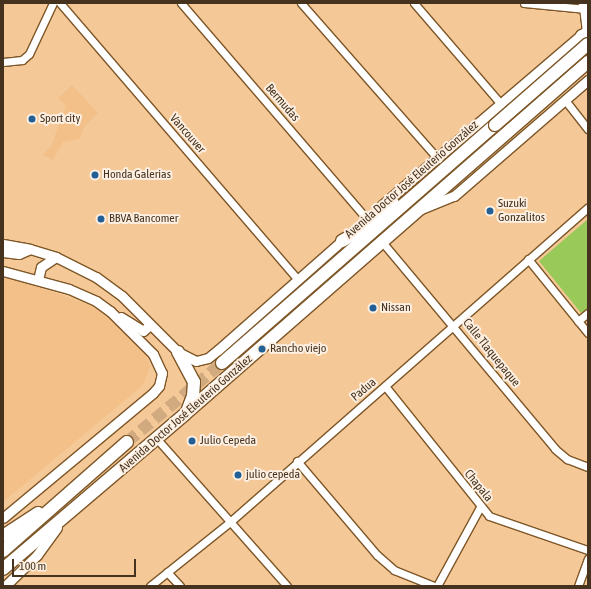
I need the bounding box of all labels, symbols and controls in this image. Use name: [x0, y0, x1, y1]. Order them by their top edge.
street label: Bermudas: [262, 81, 302, 125]
place label: Sport city: [40, 112, 80, 126]
street label: Vancouver: [166, 112, 208, 156]
marker: Sport city: [27, 114, 37, 124]
street label: Avenida Doctor José Eleuterio González: [342, 118, 482, 242]
place label: Honda Galerias: [103, 168, 171, 182]
marker: Honda Galerias: [90, 170, 100, 180]
place label: Suzuki Gonzalitos: [498, 197, 545, 225]
marker: Suzuki Gonzalitos: [485, 206, 495, 216]
place label: BBVA Bancomer: [109, 212, 178, 226]
marker: BBVA Bancomer: [96, 214, 106, 224]
place label: Nissan: [381, 301, 411, 315]
marker: Nissan: [368, 303, 378, 313]
street label: Calle Tlaquepaque: [459, 316, 523, 390]
place label: Rancho viejo: [270, 342, 326, 356]
marker: Rancho viejo: [257, 344, 267, 354]
street label: Avenida Doctor José Eleuterio González: [116, 352, 256, 476]
street label: Padua: [349, 375, 379, 405]
place label: Julio Cepeda: [200, 434, 256, 448]
marker: Julio Cepeda: [187, 436, 197, 446]
street label: Chapala: [461, 467, 495, 505]
place label: julio cepeda: [246, 468, 300, 482]
marker: julio cepeda: [233, 470, 243, 480]
scale bar: [14, 551, 138, 577]
text: 100 m: [19, 559, 46, 573]

